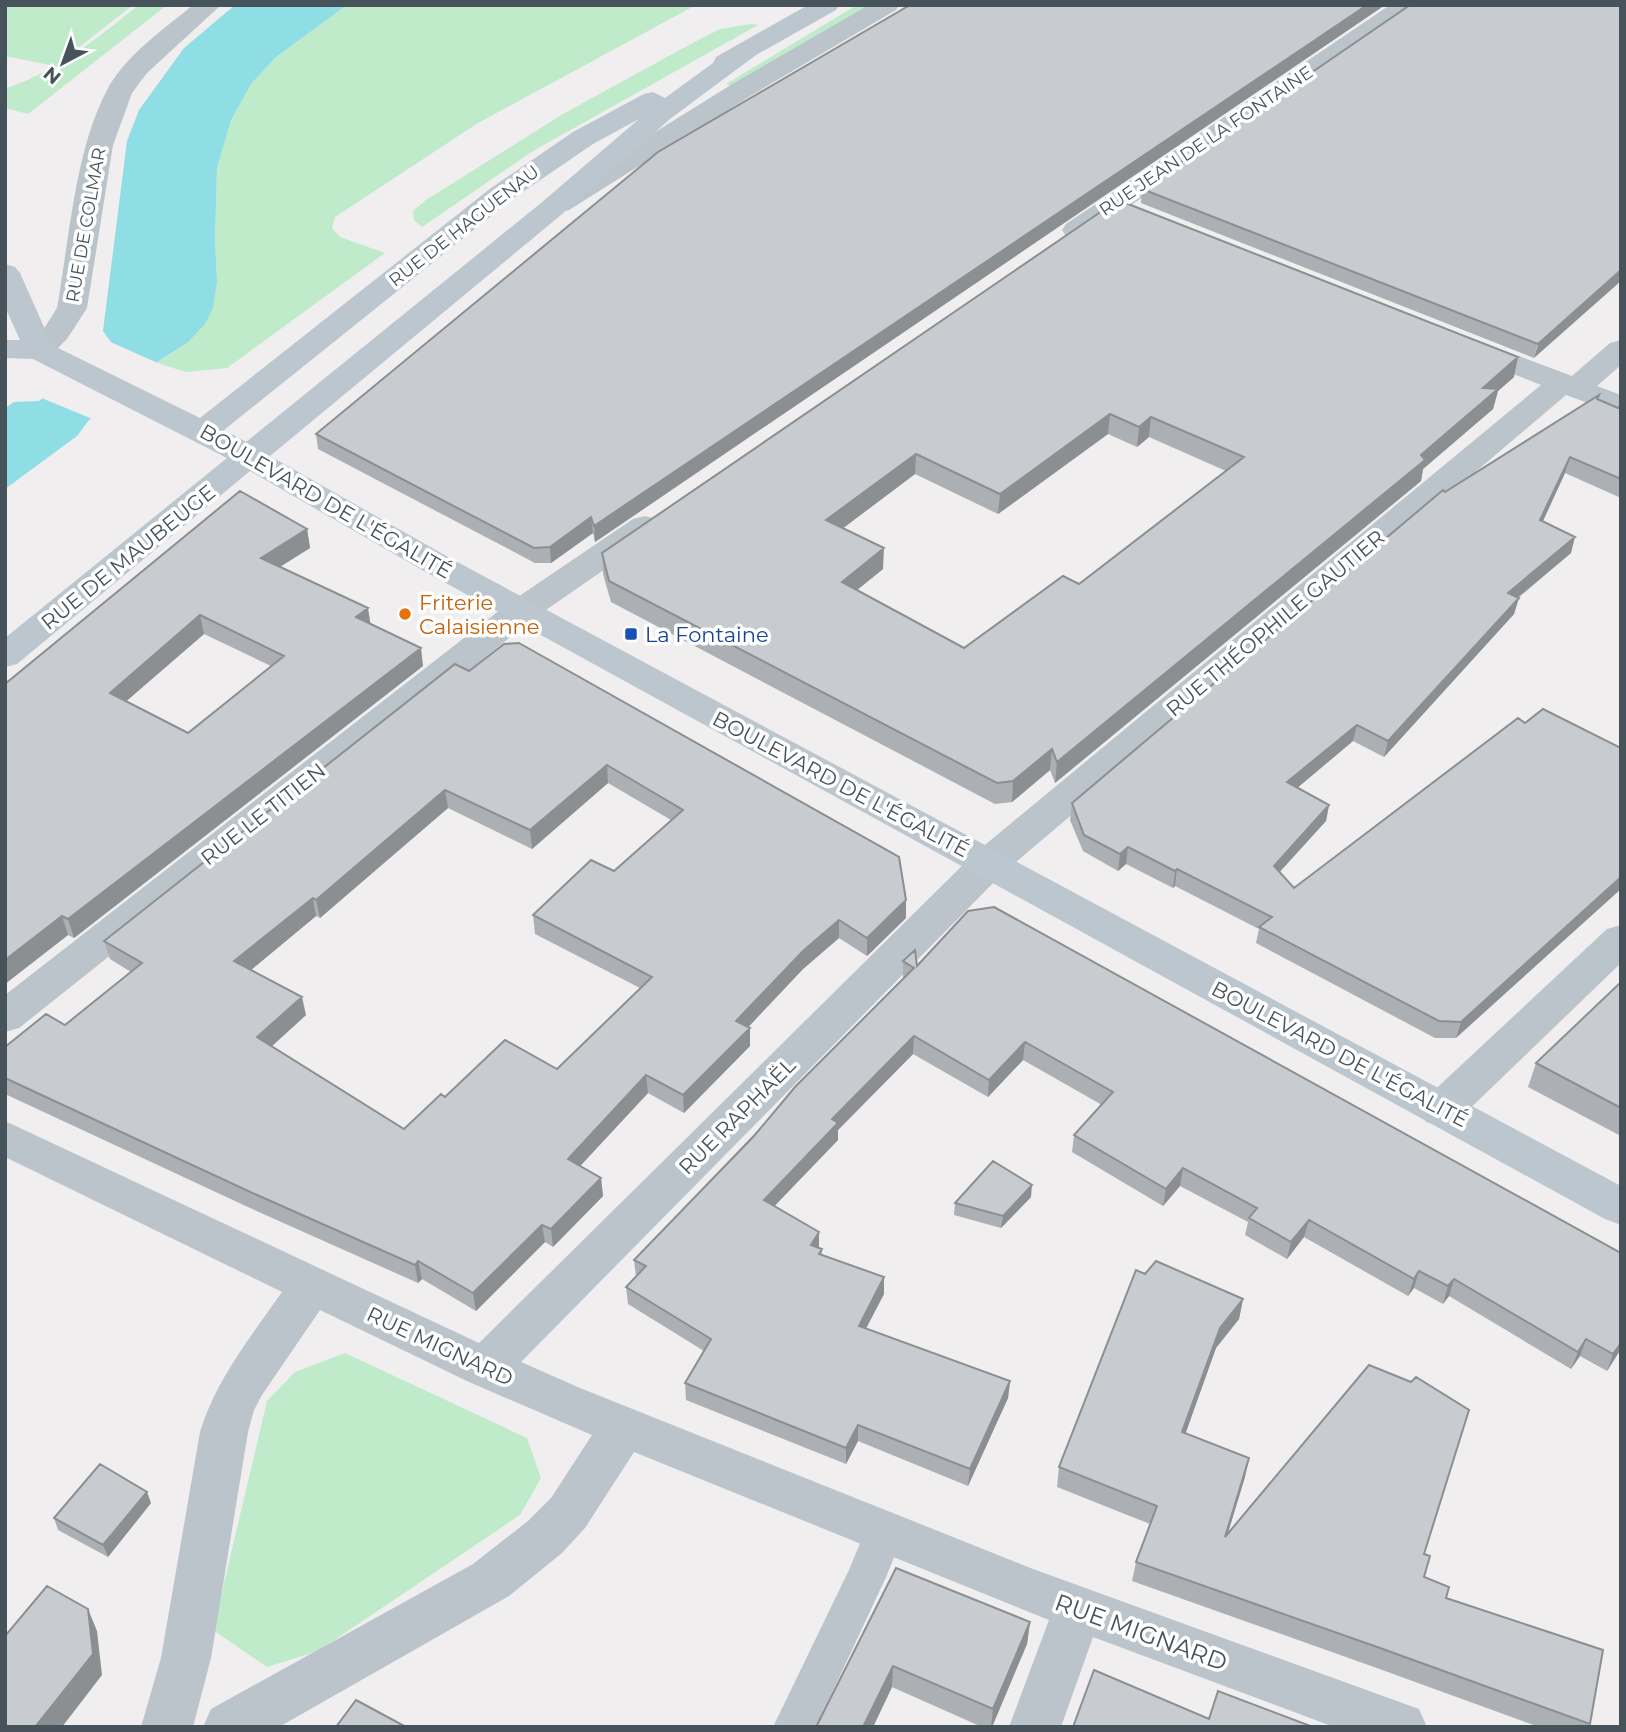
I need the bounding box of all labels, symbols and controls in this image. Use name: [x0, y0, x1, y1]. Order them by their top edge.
north arrow: [28, 28, 98, 98]
street label: RUE JEAN DE LA FONTAINE: [1095, 61, 1317, 221]
text: N: [39, 62, 66, 89]
street label: RUE DE COLMAR: [62, 146, 110, 304]
street label: RUE DE HAGUENAU: [384, 160, 544, 292]
street label: BOULEVARD DE L'ÉGALITÉ: [196, 418, 456, 584]
street label: RUE DE MAUBEUGE: [36, 479, 220, 635]
street label: RUE THÉOPHILE GAUTIER: [1161, 524, 1389, 722]
place label: Friterie Calaisienne: [419, 590, 539, 639]
marker: Friterie Calaisienne: [397, 606, 413, 622]
place label: La Fontaine: [645, 622, 769, 647]
marker: La Fontaine: [623, 626, 639, 642]
street label: BOULEVARD DE L'ÉGALITÉ: [708, 706, 974, 862]
street label: RUE LE TITIEN: [196, 758, 330, 870]
street label: BOULEVARD DE L'ÉGALITÉ: [1207, 976, 1473, 1132]
street label: RUE RAPHAËL: [673, 1052, 801, 1180]
street label: RUE MIGNARD: [363, 1301, 517, 1391]
street label: RUE MIGNARD: [1051, 1587, 1231, 1677]

